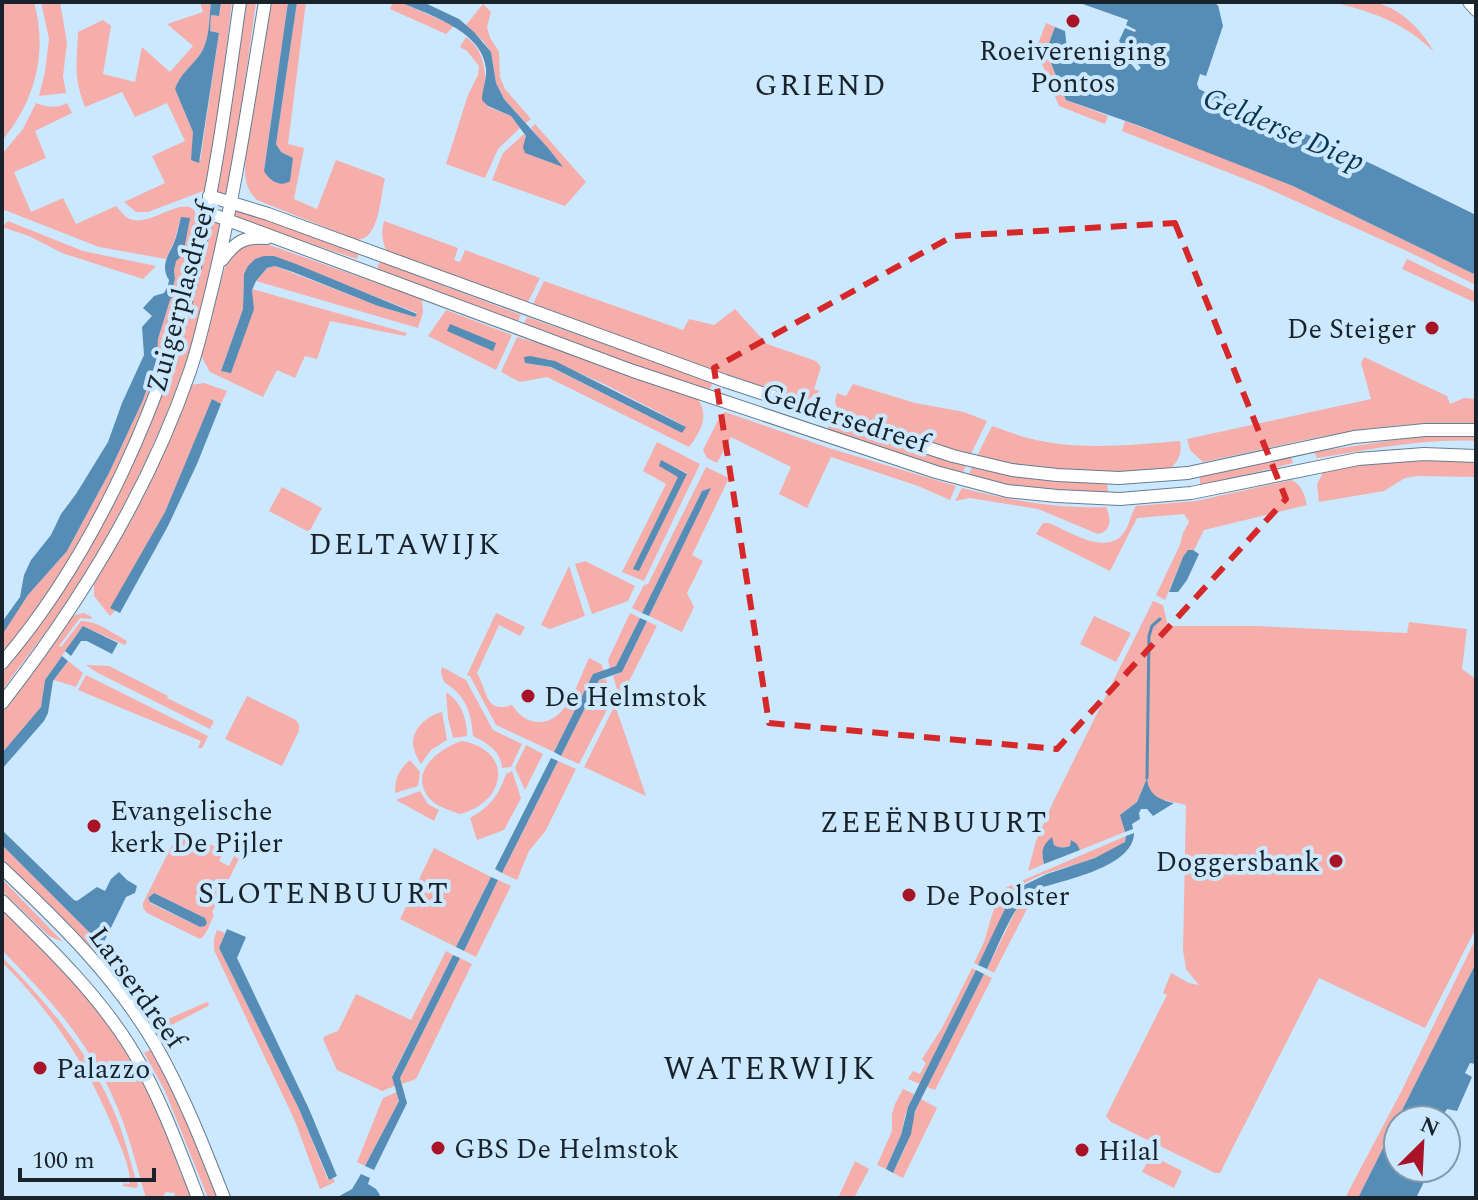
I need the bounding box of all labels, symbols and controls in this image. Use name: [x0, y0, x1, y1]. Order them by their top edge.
marker: Roeivereniging Pontos: [1064, 12, 1082, 30]
place label: Roeivereniging Pontos: [979, 30, 1167, 105]
district label: GRIEND: [754, 63, 888, 109]
water label: Gelderse Diep: [1196, 75, 1372, 185]
street label: Zuigerplasdreef: [135, 195, 228, 397]
place label: De Steiger: [1287, 308, 1416, 351]
marker: De Steiger: [1423, 319, 1441, 337]
street label: Geldersedreef: [757, 371, 937, 466]
district label: DELTAWIJK: [309, 522, 502, 568]
place label: De Helmstok: [544, 676, 707, 719]
marker: De Helmstok: [519, 687, 537, 705]
place label: Evangelische kerk De Pijler: [110, 790, 283, 865]
district label: ZEEËNBUURT: [819, 800, 1049, 846]
marker: Evangelische kerk De Pijler: [85, 817, 103, 835]
place label: Doggersbank: [1156, 841, 1320, 884]
marker: Doggersbank: [1327, 852, 1345, 870]
district label: SLOTENBUURT: [198, 871, 450, 917]
place label: De Poolster: [925, 875, 1070, 918]
marker: De Poolster: [900, 886, 918, 904]
street label: Larserdreef: [77, 918, 198, 1060]
district label: WATERWIJK: [663, 1045, 877, 1094]
place label: Palazzo: [56, 1048, 150, 1091]
marker: Palazzo: [31, 1059, 49, 1077]
north arrow: [1382, 1104, 1462, 1184]
text: N: [1415, 1108, 1444, 1146]
place label: GBS De Helmstok: [454, 1128, 679, 1171]
place label: Hilal: [1098, 1130, 1159, 1173]
scale bar: [20, 1132, 154, 1182]
marker: GBS De Helmstok: [429, 1139, 447, 1157]
marker: Hilal: [1073, 1141, 1091, 1159]
text: 100 m: [32, 1143, 95, 1179]

